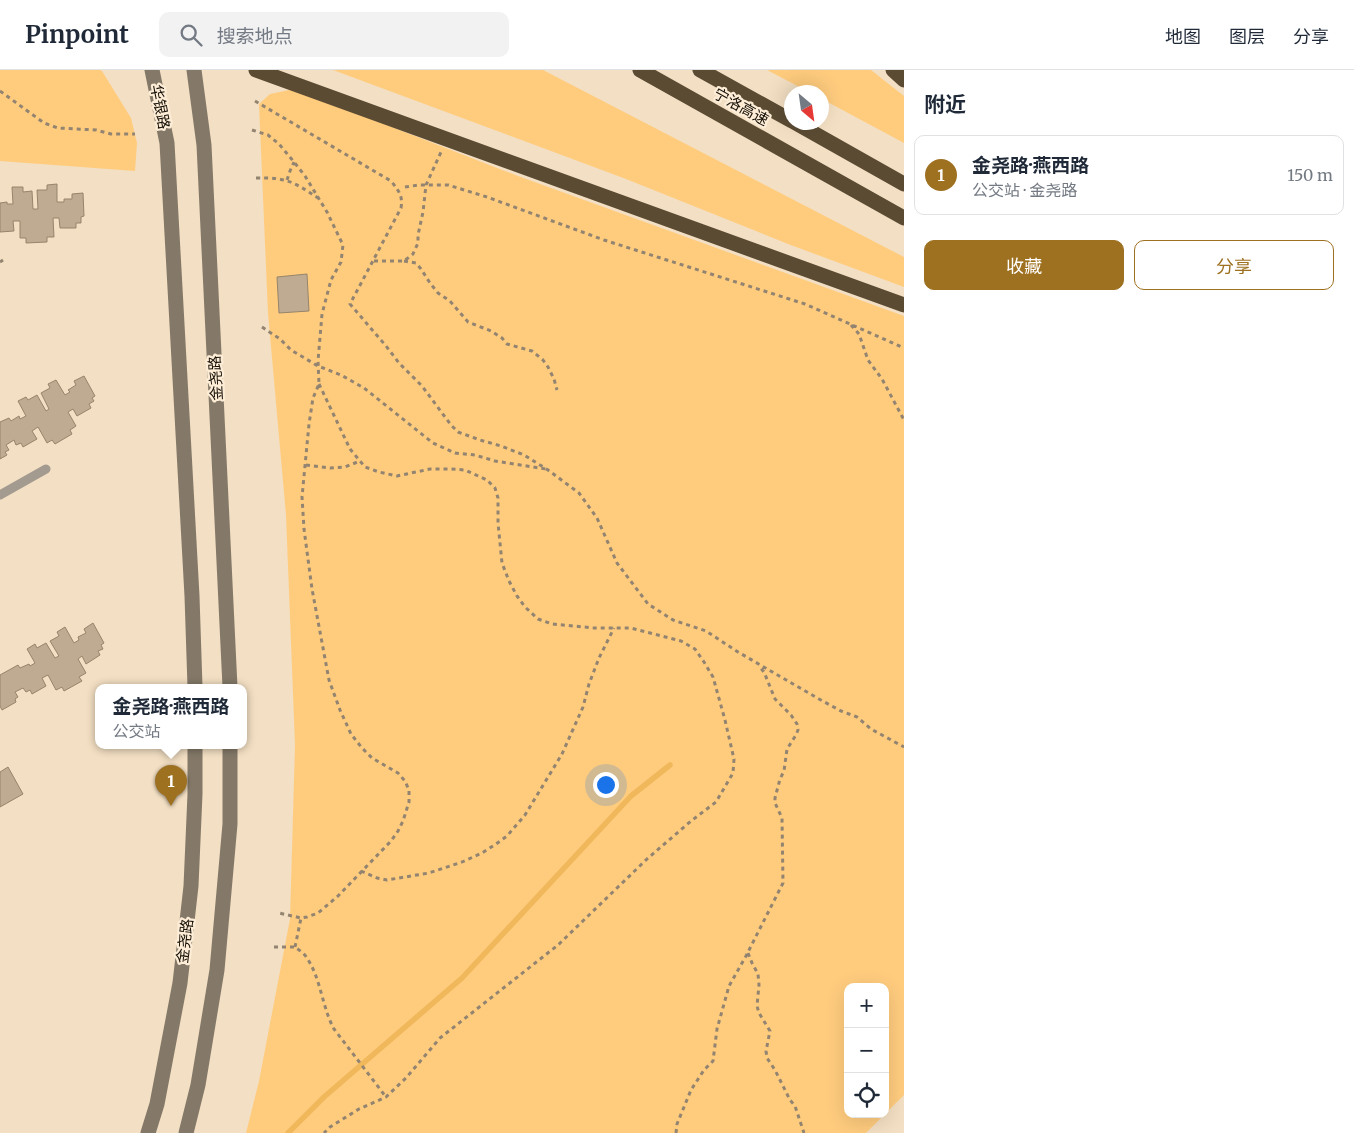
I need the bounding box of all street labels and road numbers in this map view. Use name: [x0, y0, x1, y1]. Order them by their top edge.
street label: 华银路: [147, 83, 174, 131]
street label: 宁洛高速: [710, 84, 772, 129]
street label: 金尧路: [205, 355, 226, 401]
street label: 金尧路: [172, 917, 197, 964]

